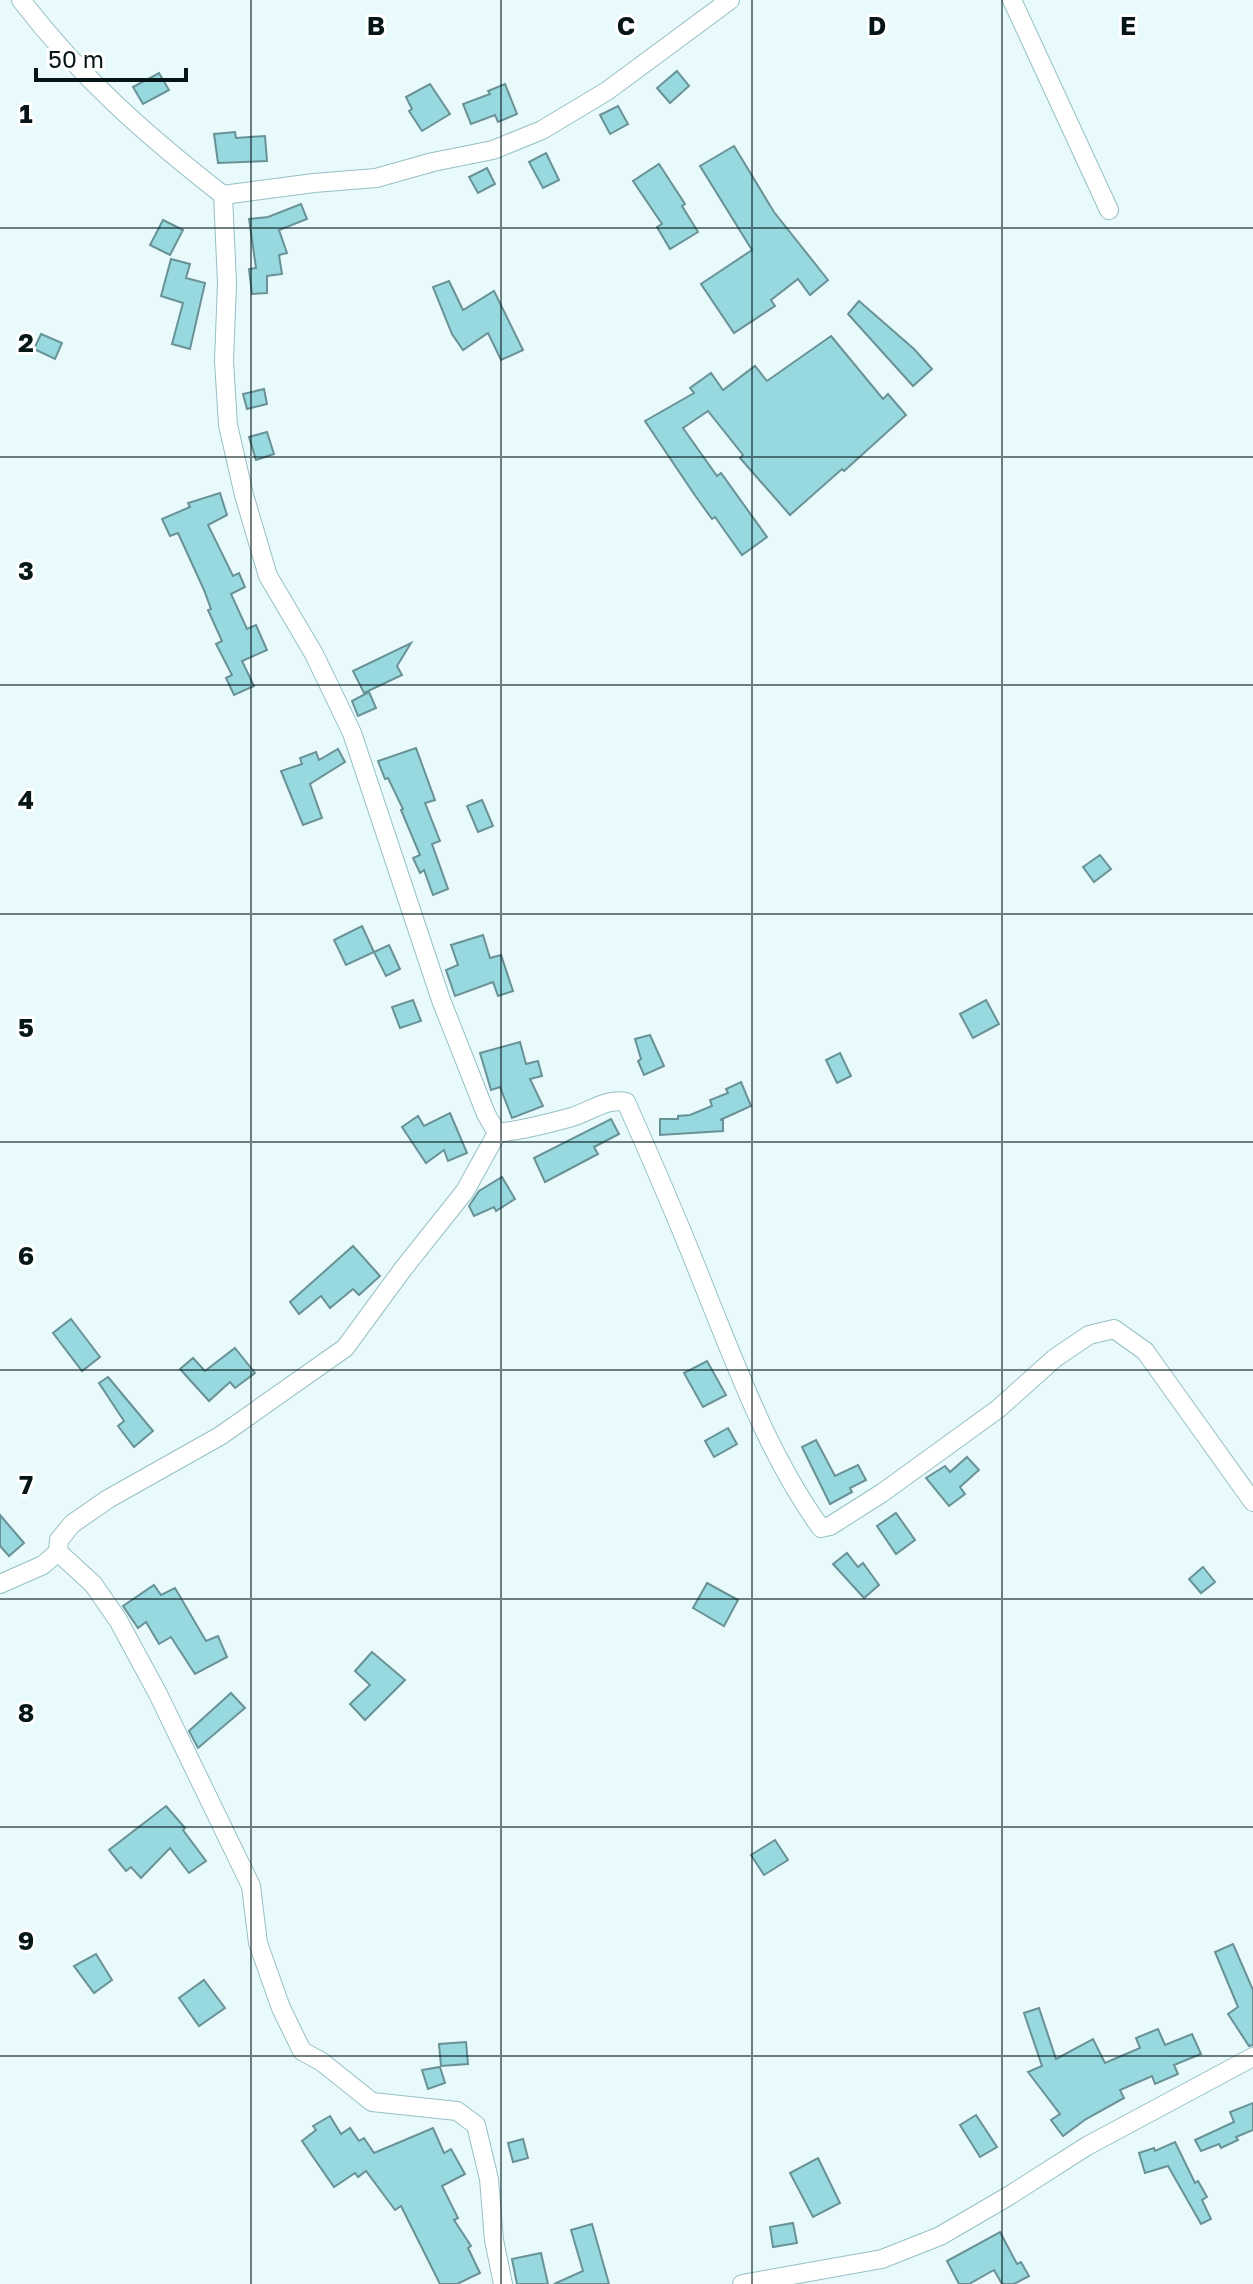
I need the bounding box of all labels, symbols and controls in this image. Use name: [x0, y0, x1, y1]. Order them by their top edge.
text: B: [367, 10, 385, 41]
text: C: [617, 10, 635, 41]
text: D: [868, 10, 886, 41]
text: E: [1120, 10, 1136, 41]
scale bar: [36, 32, 186, 82]
text: 50 m: [48, 44, 104, 73]
text: 1: [19, 98, 33, 129]
text: 2: [18, 327, 34, 358]
text: 3: [18, 555, 34, 586]
text: 4: [18, 784, 34, 815]
text: 5: [18, 1012, 34, 1043]
text: 6: [18, 1240, 34, 1271]
text: 7: [19, 1469, 33, 1500]
text: 8: [18, 1697, 34, 1728]
text: 9: [18, 1925, 34, 1956]

